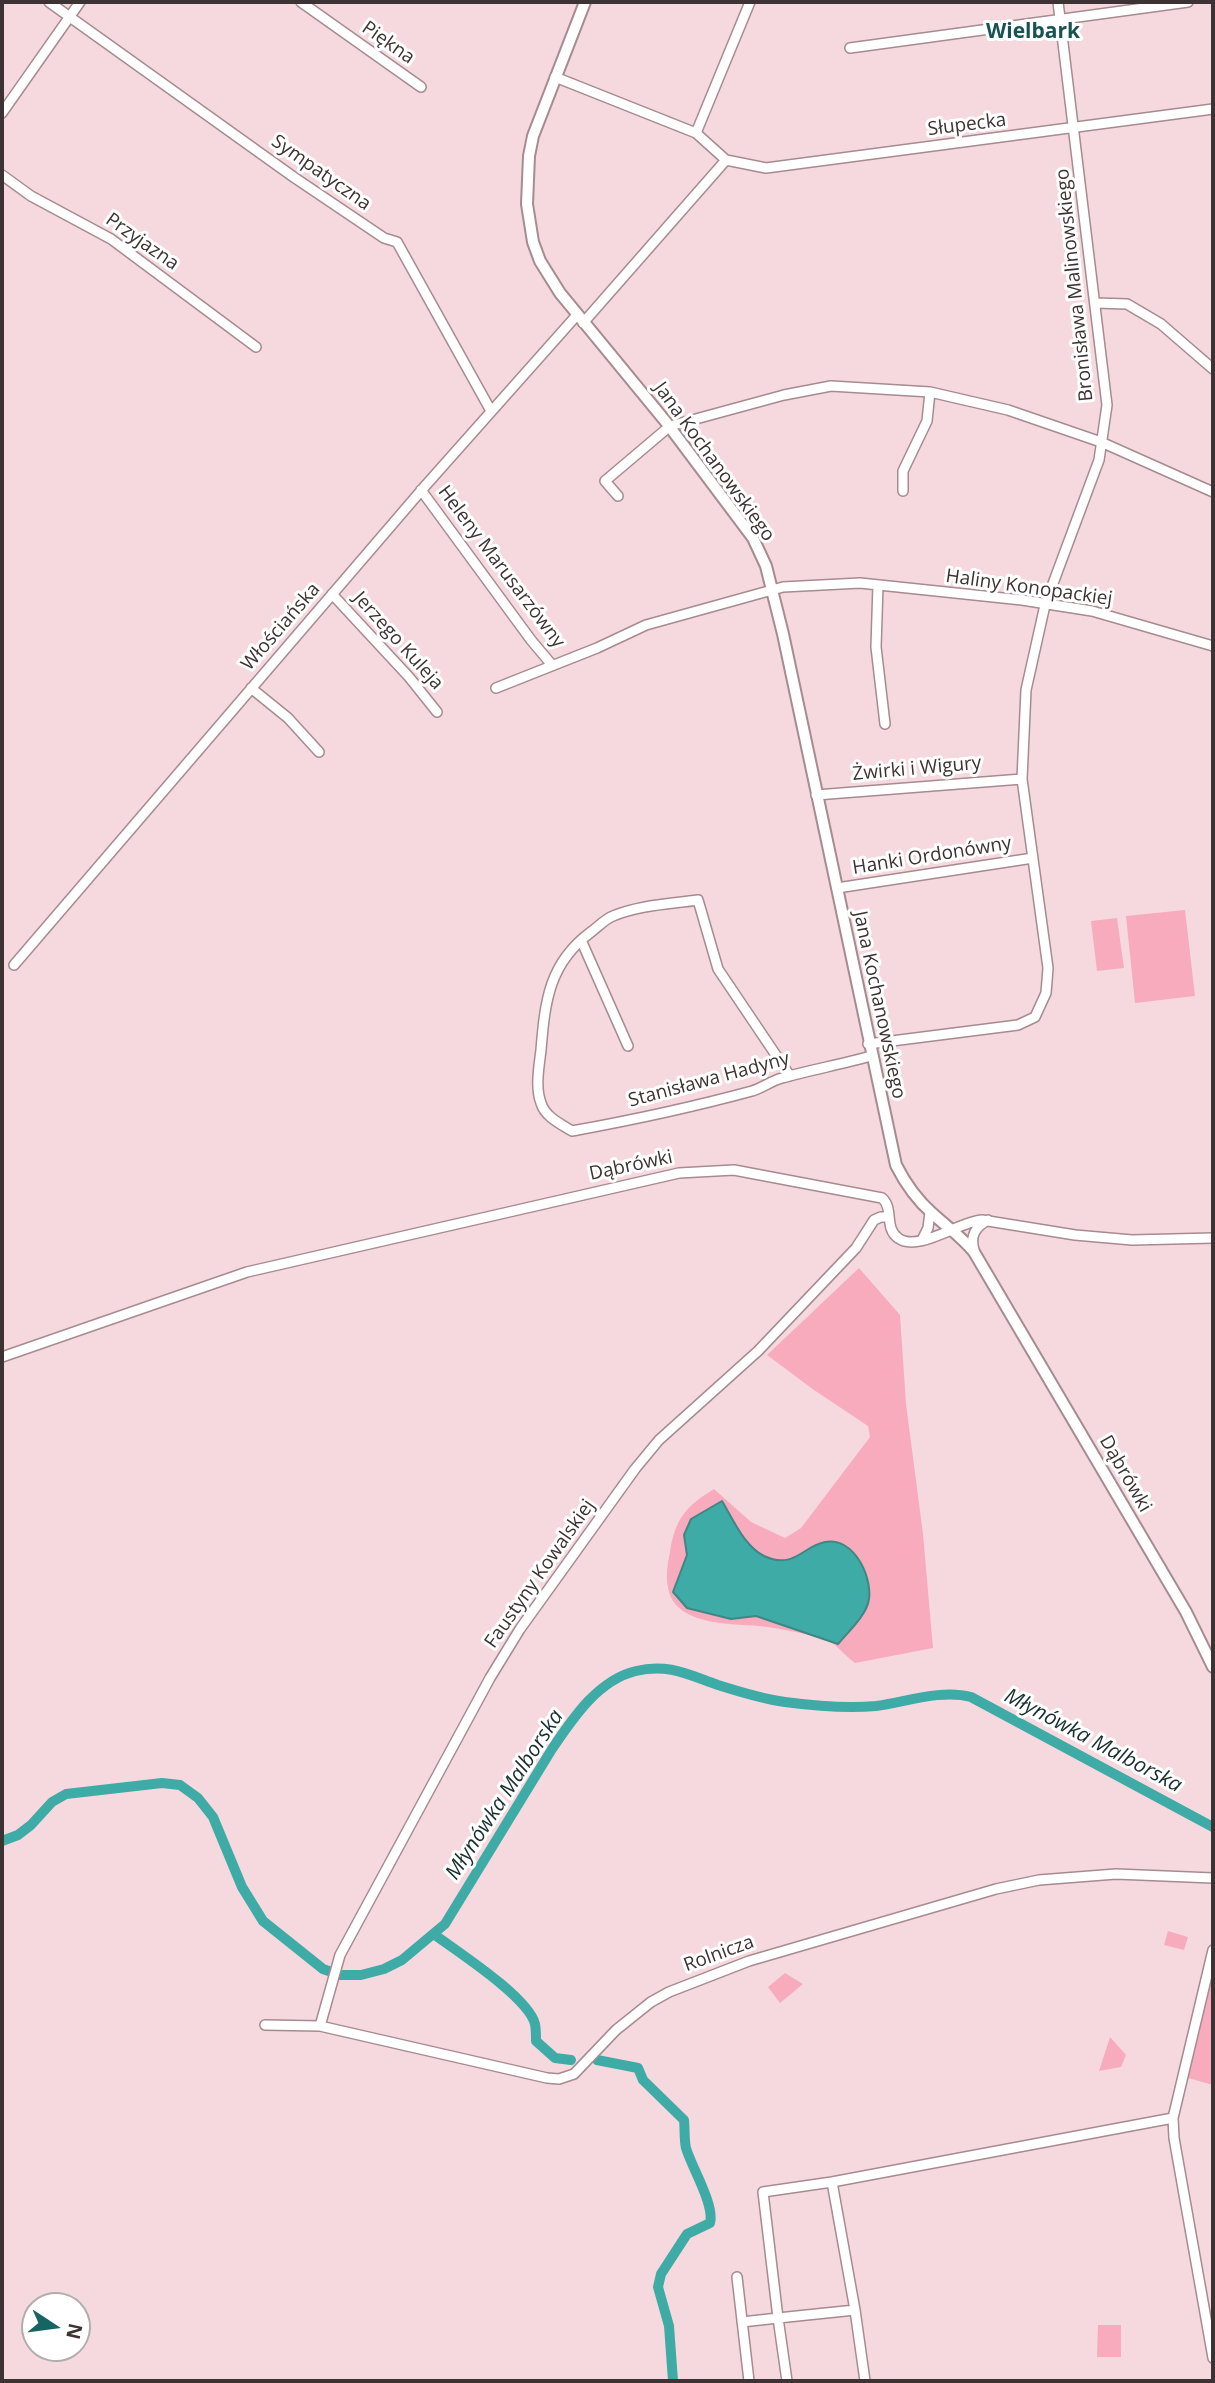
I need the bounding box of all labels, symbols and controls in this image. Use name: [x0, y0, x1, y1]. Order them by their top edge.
street label: Piękna: [357, 17, 419, 69]
district label: Wielbark: [986, 19, 1080, 45]
street label: Słupecka: [927, 109, 1007, 141]
street label: Sympatyczna: [267, 130, 375, 216]
street label: Bronisława Malinowskiego: [1051, 168, 1099, 402]
street label: Przyjazna: [101, 209, 183, 275]
street label: Jana Kochanowskiego: [649, 378, 779, 546]
street label: Heleny Marusarzówny: [433, 482, 569, 652]
street label: Haliny Konopackiej: [944, 565, 1114, 611]
street label: Włościańska: [237, 579, 325, 675]
street label: Jerzego Kuleja: [348, 587, 448, 695]
street label: Żwirki i Wigury: [852, 752, 982, 786]
street label: Hanki Ordonówny: [851, 832, 1013, 880]
street label: Jana Kochanowskiego: [848, 909, 910, 1101]
street label: Stanisława Hadyny: [626, 1048, 792, 1112]
street label: Dąbrówki: [587, 1146, 675, 1186]
street label: Dąbrówki: [1094, 1432, 1156, 1516]
street label: Faustyny Kowalskiej: [480, 1495, 600, 1653]
water label: Młynówka Malborska: [1000, 1684, 1186, 1798]
water label: Młynówka Malborska: [441, 1705, 569, 1885]
street label: Rolnicza: [681, 1931, 757, 1977]
north arrow: [21, 2292, 91, 2362]
text: N: [60, 2321, 89, 2342]

